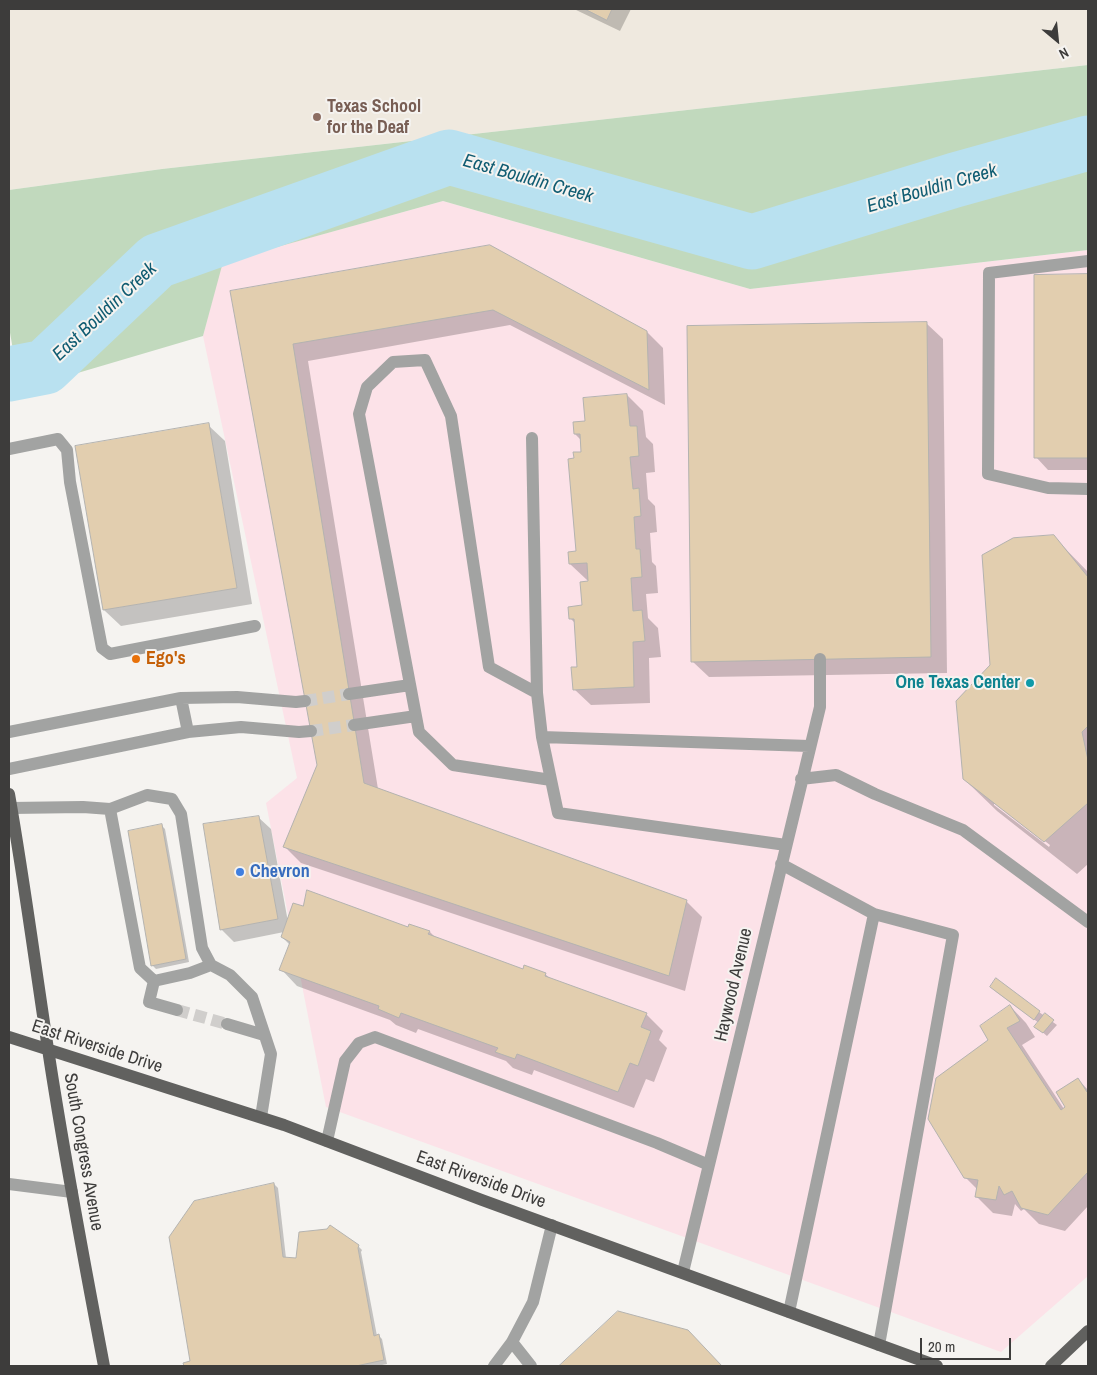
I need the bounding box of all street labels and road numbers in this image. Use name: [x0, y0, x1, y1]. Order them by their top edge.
street label: Haywood Avenue: [710, 926, 758, 1044]
street label: East Riverside Drive: [29, 1016, 165, 1078]
street label: South Congress Avenue: [58, 1071, 108, 1233]
street label: East Riverside Drive: [413, 1147, 549, 1213]

